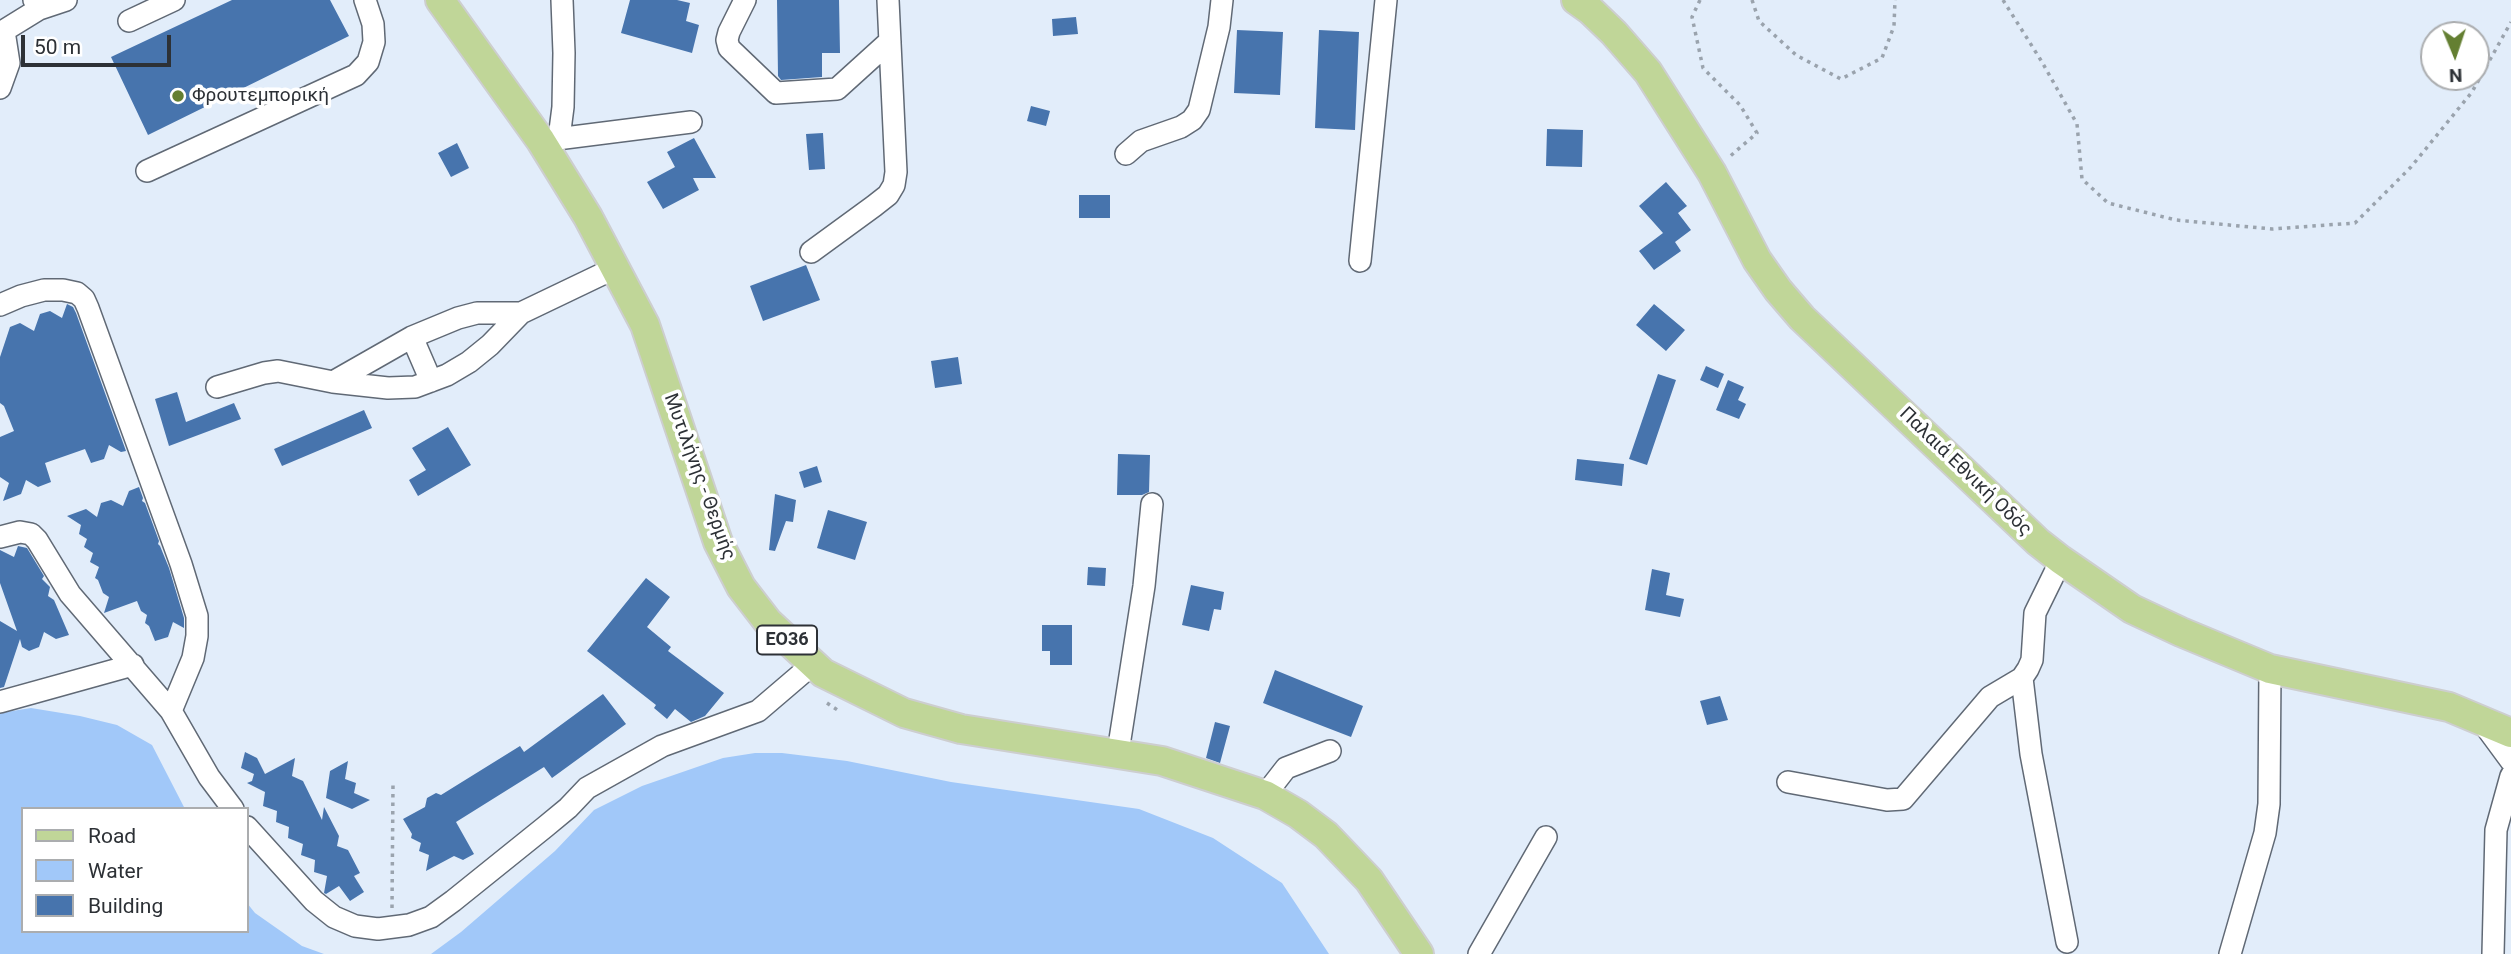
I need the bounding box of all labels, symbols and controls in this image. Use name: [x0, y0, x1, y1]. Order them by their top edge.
scale bar: [24, 21, 175, 65]
north arrow: [2420, 21, 2490, 91]
text: 50 m: [34, 35, 81, 59]
text: N: [2449, 64, 2463, 87]
place label: Φρουτεμπορική: [192, 85, 329, 107]
marker: Φρουτεμπορική: [170, 88, 186, 104]
street label: Μυτιλήνης - Θερμής: [658, 391, 740, 563]
street label: Παλαιά Εθνική Οδός: [1894, 403, 2036, 541]
road number: ΕΟ36: [757, 626, 817, 654]
legend: [21, 807, 248, 933]
text: Road: [88, 824, 136, 848]
text: Water: [88, 859, 143, 883]
text: Building: [88, 894, 163, 918]

